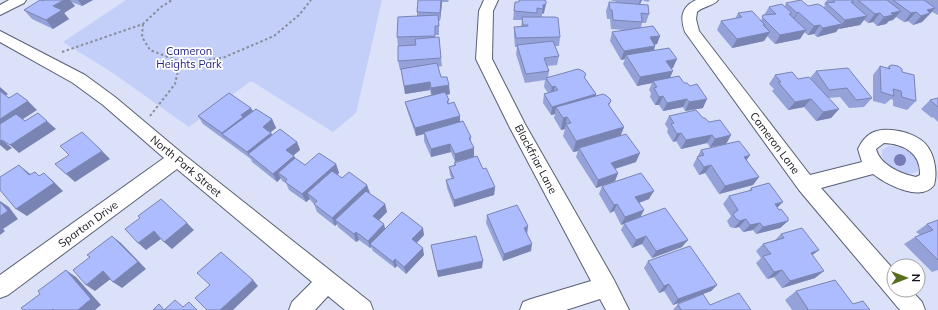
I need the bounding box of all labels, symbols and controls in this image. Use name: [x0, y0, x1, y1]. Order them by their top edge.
park label: Cameron Heights Park: [156, 44, 222, 71]
street label: Cameron Lane: [747, 109, 803, 177]
street label: Blackfriar Lane: [512, 122, 560, 196]
street label: North Park Street: [148, 132, 224, 200]
street label: Spartan Drive: [55, 198, 121, 250]
north arrow: [886, 258, 926, 298]
text: N: [909, 274, 923, 282]

